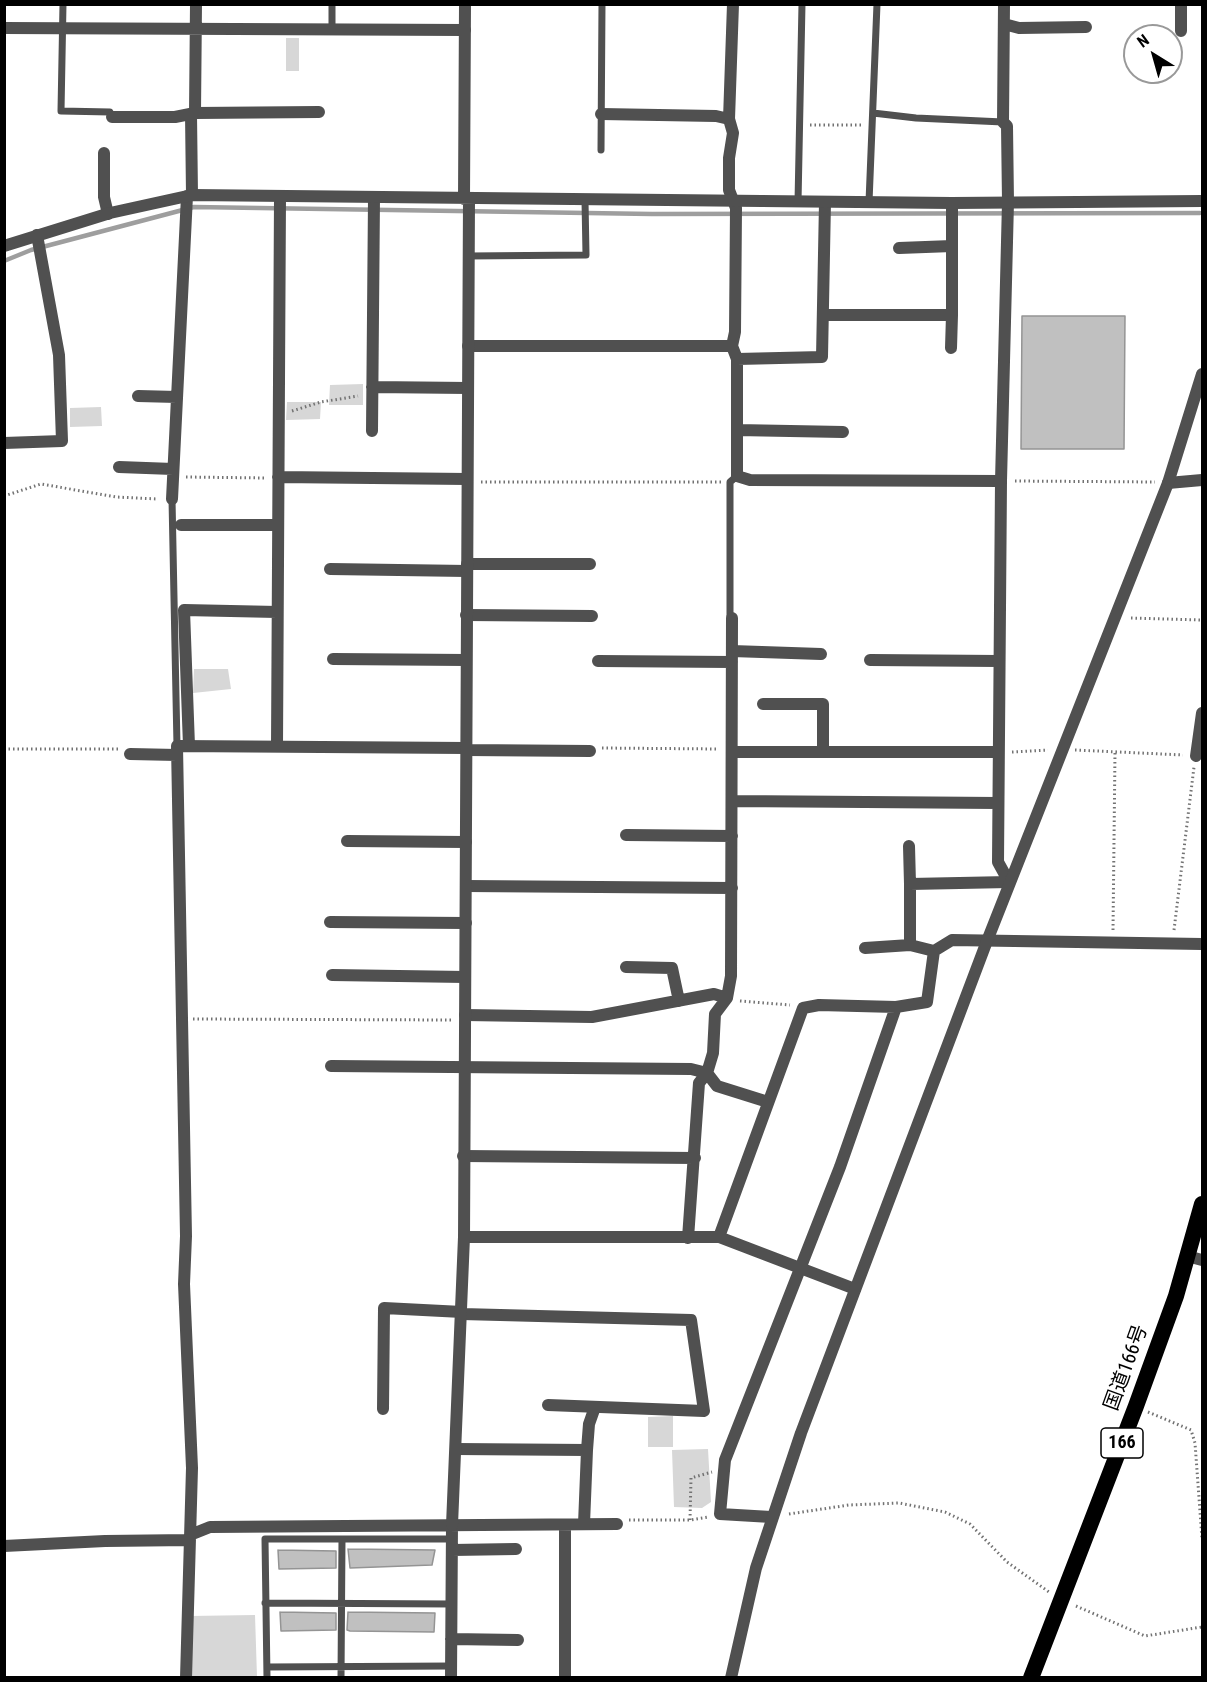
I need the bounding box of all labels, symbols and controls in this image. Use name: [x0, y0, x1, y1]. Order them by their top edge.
north arrow: [1123, 24, 1183, 84]
text: N: [1133, 30, 1153, 51]
street label: 国道166号: [1100, 1322, 1154, 1414]
road number: 166: [1101, 1428, 1143, 1458]

